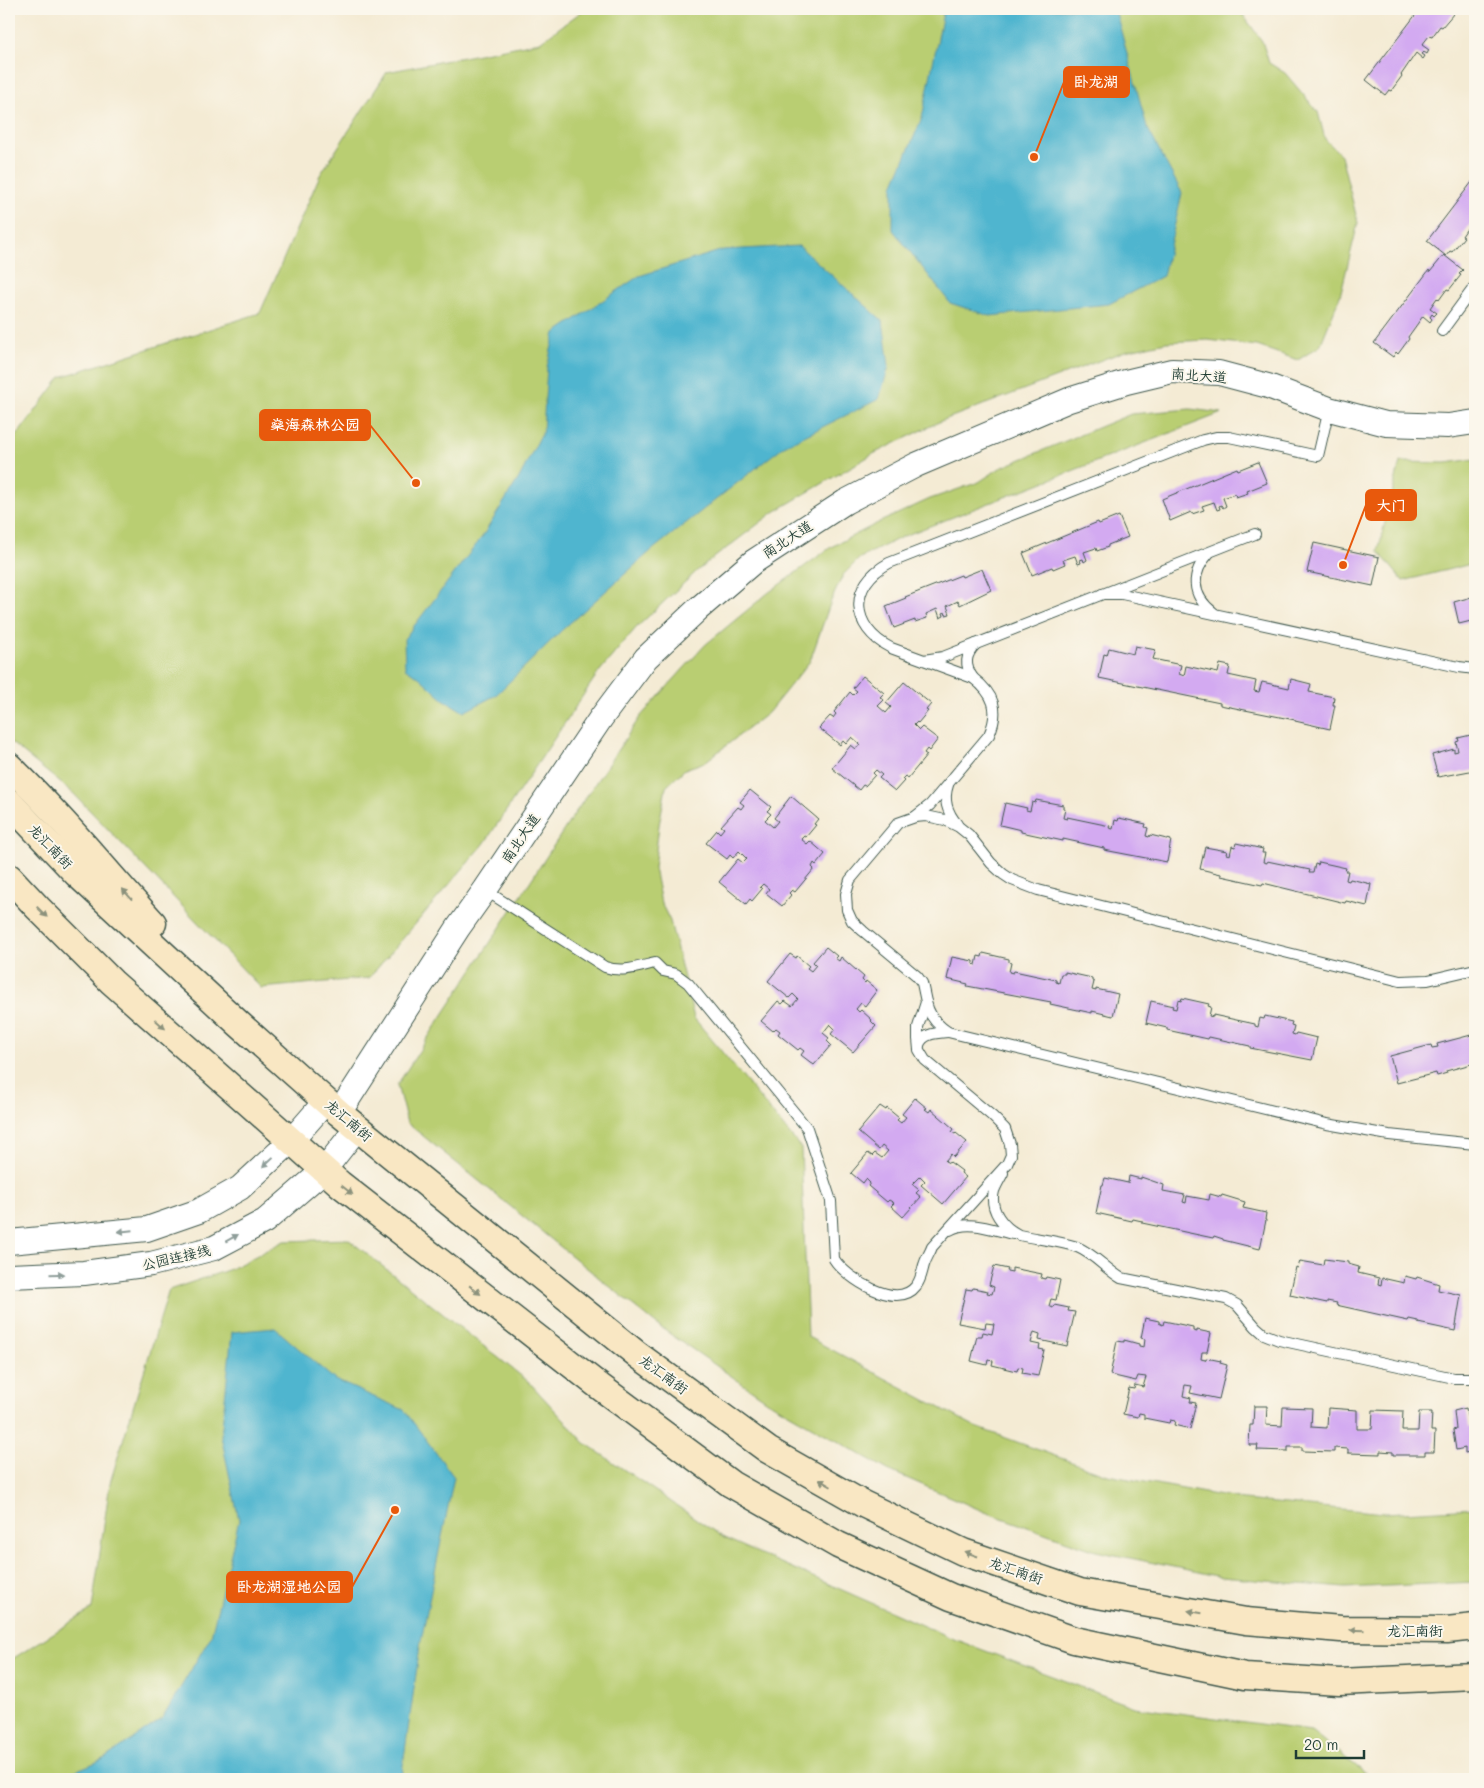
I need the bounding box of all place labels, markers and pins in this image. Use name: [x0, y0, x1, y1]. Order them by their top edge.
callout: 卧龙湖: [1064, 67, 1129, 97]
callout: 燊海森林公园: [260, 410, 370, 440]
callout: 大门: [1366, 490, 1416, 520]
callout: 卧龙湖湿地公园: [227, 1572, 352, 1602]

